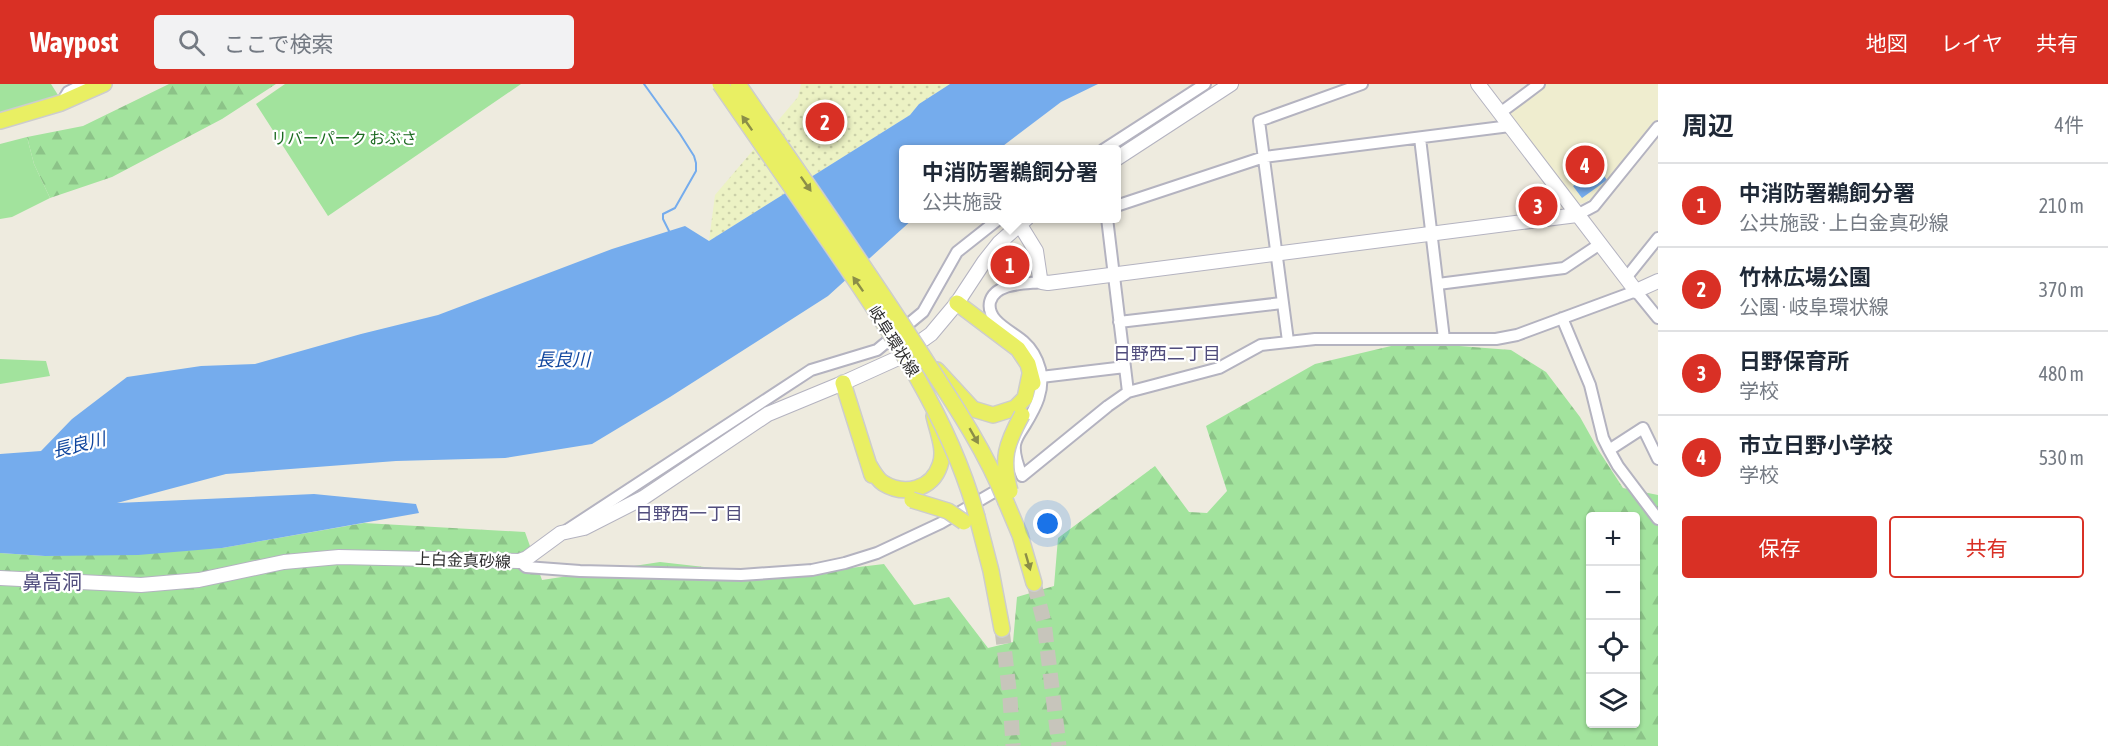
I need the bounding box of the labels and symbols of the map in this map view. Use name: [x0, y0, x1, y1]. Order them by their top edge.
pin: 2: [806, 99, 844, 144]
one-way arrow: [741, 116, 753, 132]
park label: リバーパーク おぶさ: [271, 129, 417, 147]
pin: 4: [1566, 142, 1604, 188]
one-way arrow: [801, 176, 812, 192]
pin: 3: [1518, 184, 1558, 228]
pin: 1: [990, 242, 1030, 288]
one-way arrow: [852, 276, 864, 292]
street label: 岐阜環状線: [865, 302, 923, 380]
district label: 日野西二丁目: [1113, 343, 1221, 364]
water label: 長良川: [536, 349, 592, 370]
water label: 長良川: [50, 427, 110, 461]
one-way arrow: [968, 428, 979, 444]
district label: 日野西一丁目: [635, 503, 743, 524]
your location: [1033, 509, 1062, 538]
street label: 上白金真砂線: [415, 549, 511, 571]
one-way arrow: [1024, 553, 1033, 571]
district label: 鼻高洞: [22, 570, 82, 593]

